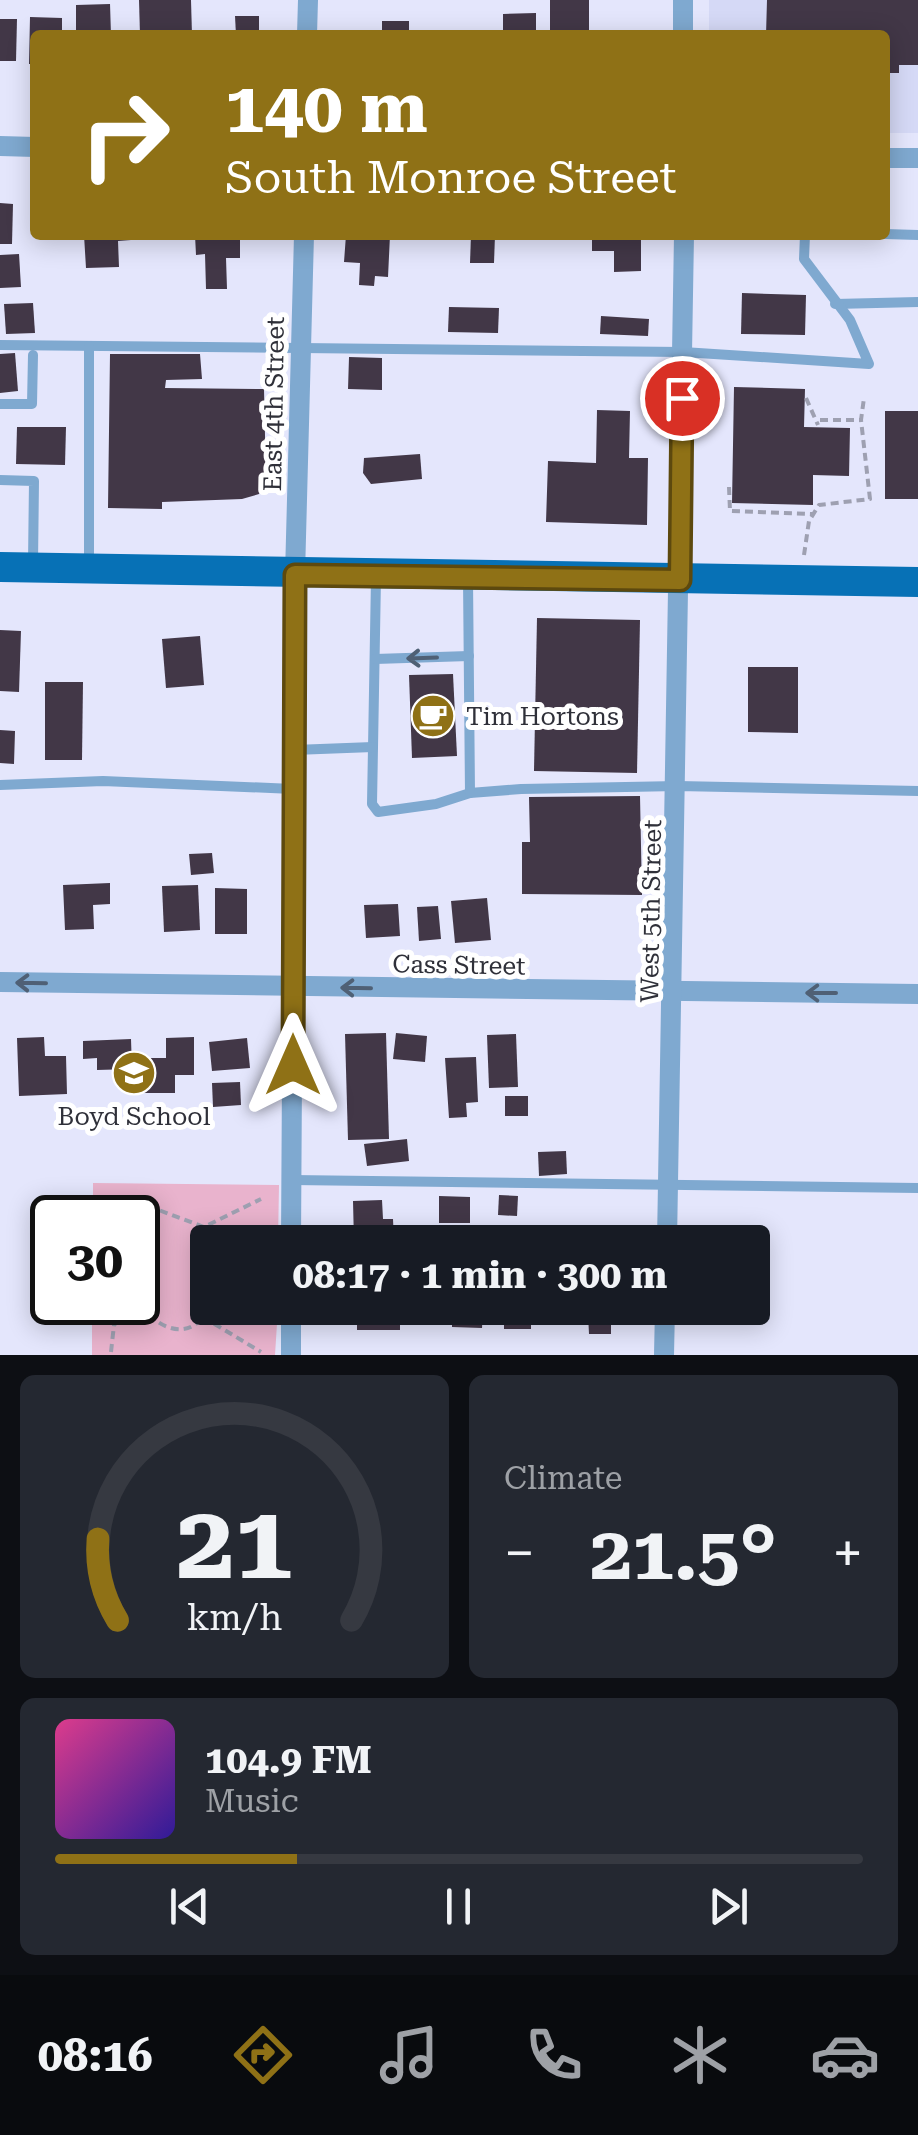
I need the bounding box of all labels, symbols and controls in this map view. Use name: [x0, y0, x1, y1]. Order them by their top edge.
text: 140 m: [225, 67, 428, 149]
icon: right: [60, 70, 190, 200]
text: South Monroe Street: [225, 151, 677, 204]
street label: East 4th Street: [258, 316, 290, 492]
pin: [640, 356, 725, 441]
icon: arrive: [655, 371, 710, 426]
one-way arrow: [406, 648, 438, 667]
cafe icon: Tim Hortons: [410, 693, 456, 739]
place label: Tim Hortons: [466, 702, 619, 731]
street label: West 5th Street: [635, 819, 667, 1003]
street label: Cass Street: [392, 949, 526, 981]
one-way arrow: [15, 973, 47, 992]
one-way arrow: [340, 979, 372, 998]
one-way arrow: [805, 984, 838, 1002]
position arrow: [241, 1013, 345, 1117]
school or university icon: Boyd School: [111, 1050, 157, 1096]
place label: Boyd School: [58, 1102, 211, 1131]
speed limit sign: 30: [30, 1195, 160, 1325]
text: 08:17 · 1 min · 300 m: [293, 1253, 667, 1297]
text: Climate: [504, 1459, 622, 1497]
text: 21: [176, 1482, 293, 1603]
text: 21.5°: [590, 1509, 777, 1597]
text: −: [504, 1521, 535, 1585]
text: +: [832, 1521, 863, 1585]
text: km/h: [187, 1597, 282, 1639]
text: 104.9 FM: [205, 1738, 372, 1782]
text: Music: [205, 1782, 299, 1820]
icon: previous: [162, 1879, 217, 1934]
icon: pause: [431, 1879, 486, 1934]
icon: next: [701, 1879, 756, 1934]
icon: directions: [228, 2020, 298, 2090]
icon: music: [374, 2020, 444, 2090]
icon: phone: [519, 2020, 589, 2090]
icon: climate: [665, 2020, 735, 2090]
icon: car: [810, 2020, 880, 2090]
text: 08:16: [38, 2029, 153, 2082]

